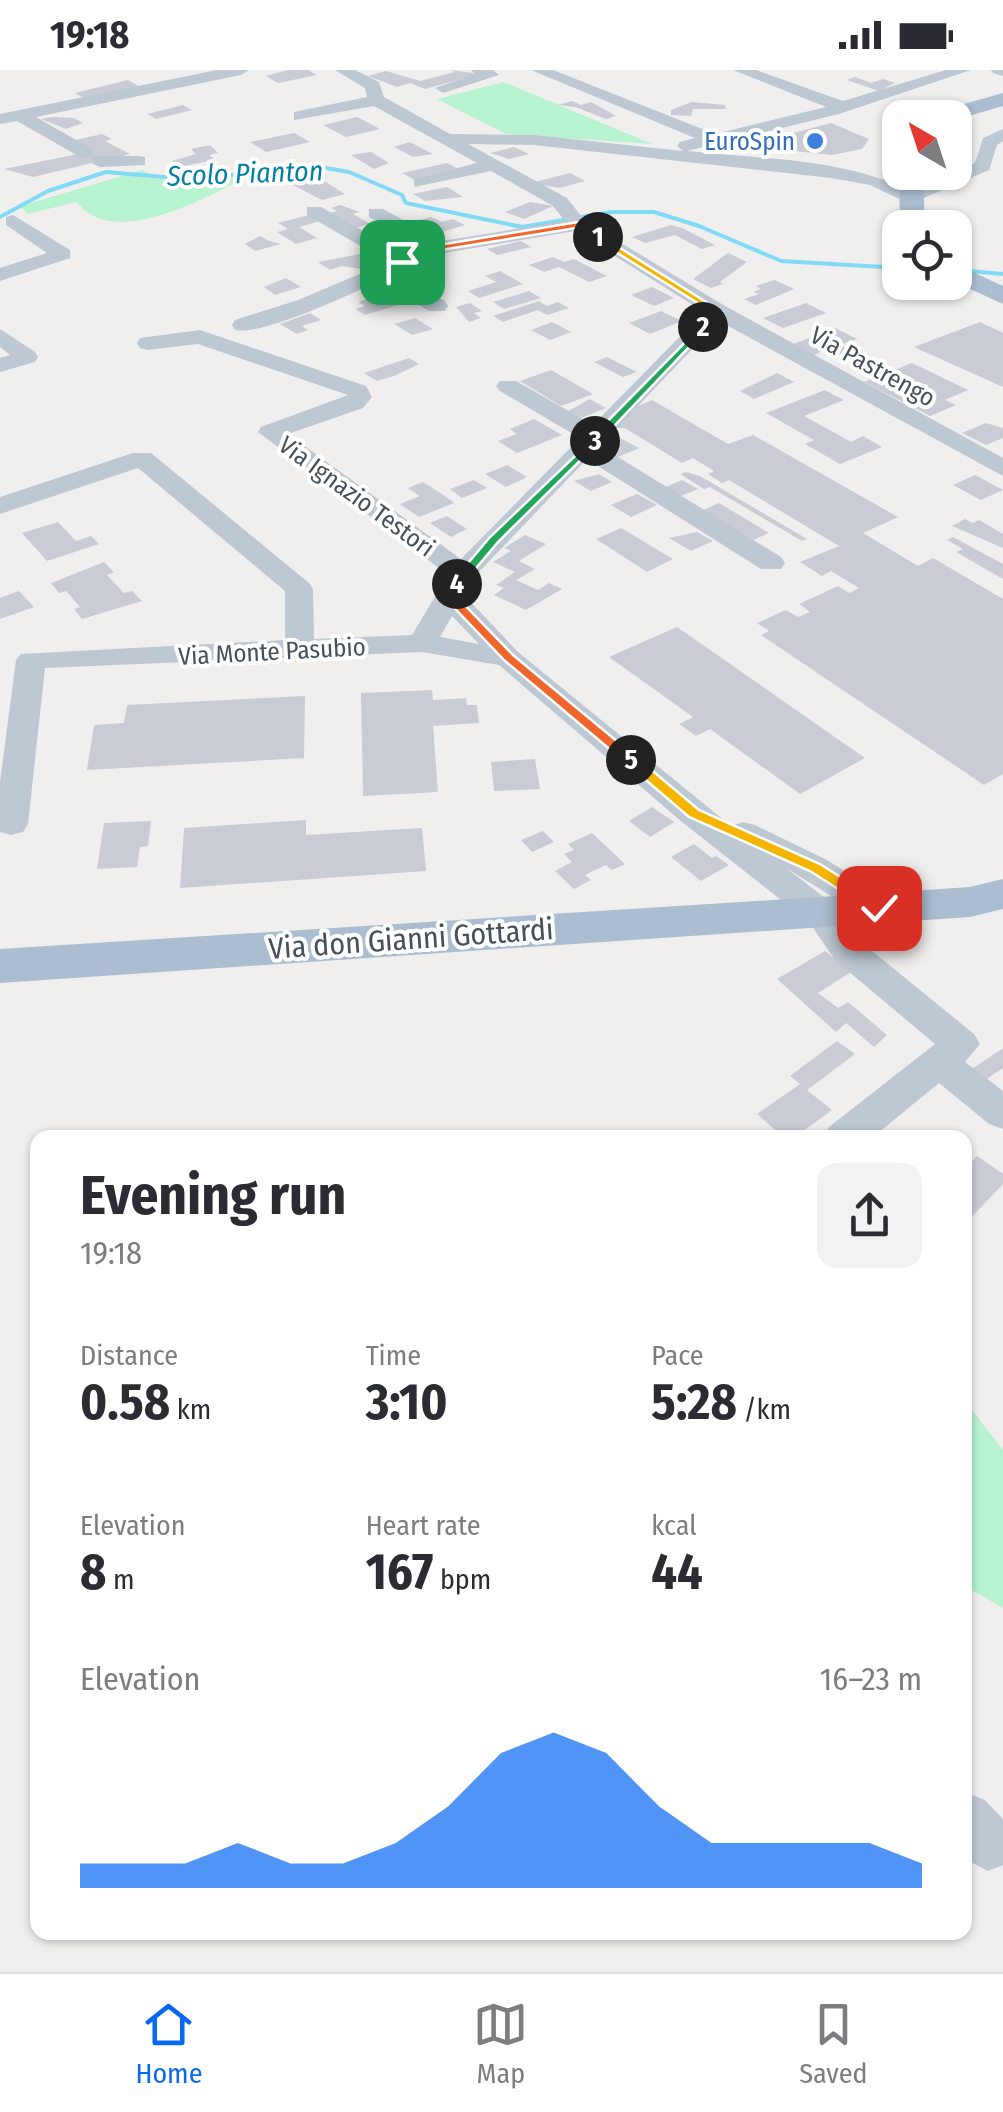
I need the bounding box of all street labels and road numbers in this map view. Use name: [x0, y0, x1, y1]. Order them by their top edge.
street label: Via Pastrengo: [805, 320, 940, 413]
street label: Via Ignazio Testori: [273, 430, 440, 563]
street label: Via Monte Pasubio: [178, 632, 367, 672]
street label: Via don Gianni Gottardi: [267, 911, 555, 967]

